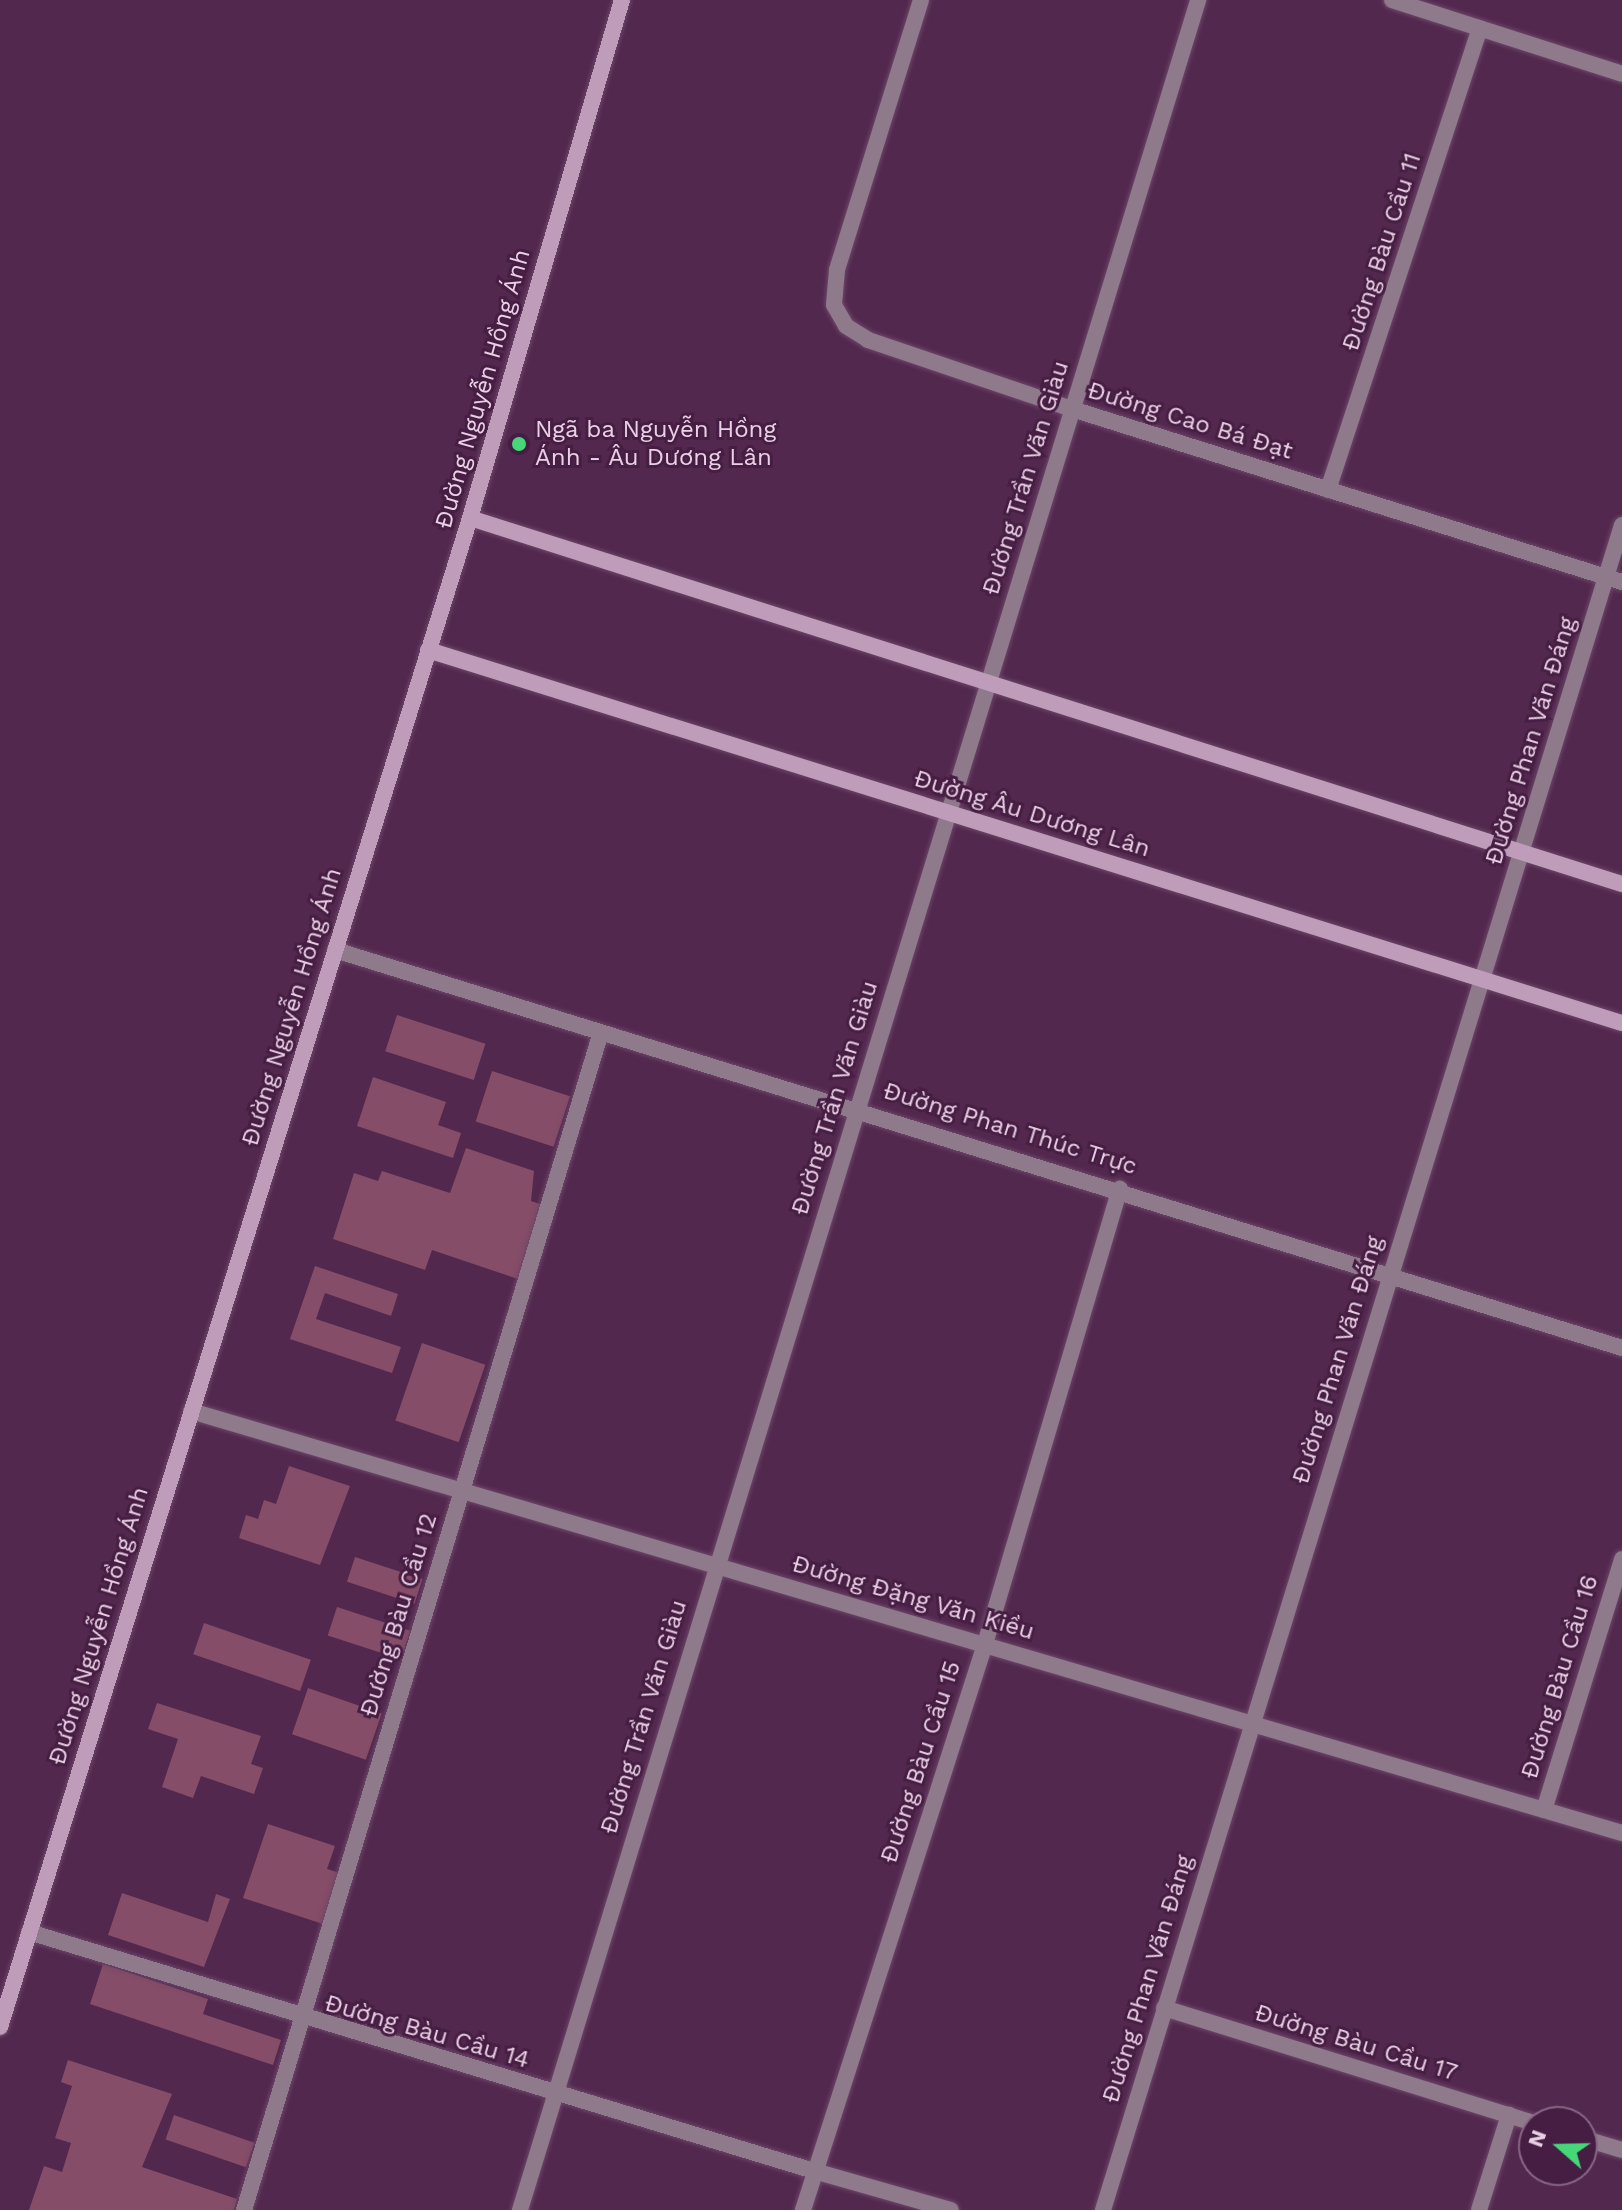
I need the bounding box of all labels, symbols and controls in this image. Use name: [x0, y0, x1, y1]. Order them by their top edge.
street label: Đường Bàu Cầu 11: [1336, 149, 1428, 355]
street label: Đường Nguyễn Hồng Ánh: [429, 246, 537, 532]
street label: Đường Trần Văn Giàu: [976, 357, 1076, 599]
street label: Đường Cao Bá Đạt: [1084, 376, 1296, 466]
place label: Ngã ba Nguyễn Hồng Ánh - Âu Dương Lân: [535, 416, 777, 472]
marker: Ngã ba Nguyễn Hồng Ánh - Âu Dương Lân: [510, 435, 528, 453]
street label: Đường Phan Văn Đáng: [1479, 613, 1583, 869]
street label: Đường Âu Dương Lân: [910, 764, 1154, 864]
street label: Đường Nguyễn Hồng Ánh: [236, 864, 348, 1150]
street label: Đường Trần Văn Giàu: [785, 977, 885, 1219]
street label: Đường Phan Thúc Trực: [879, 1076, 1141, 1182]
street label: Đường Phan Văn Đáng: [1286, 1232, 1390, 1488]
street label: Đường Nguyễn Hồng Ánh: [43, 1483, 155, 1769]
street label: Đường Bàu Cầu 12: [354, 1510, 444, 1720]
street label: Đường Đặng Văn Kiều: [788, 1550, 1038, 1646]
street label: Đường Bàu Cầu 16: [1515, 1571, 1605, 1783]
street label: Đường Trần Văn Giàu: [594, 1596, 694, 1838]
street label: Đường Bàu Cầu 15: [875, 1657, 967, 1867]
street label: Đường Phan Văn Đáng: [1096, 1851, 1200, 2107]
street label: Đường Bàu Cầu 14: [321, 1989, 533, 2075]
street label: Đường Bàu Cầu 17: [1251, 1998, 1461, 2088]
north arrow: [1518, 2106, 1598, 2186]
text: N: [1522, 2126, 1551, 2150]

